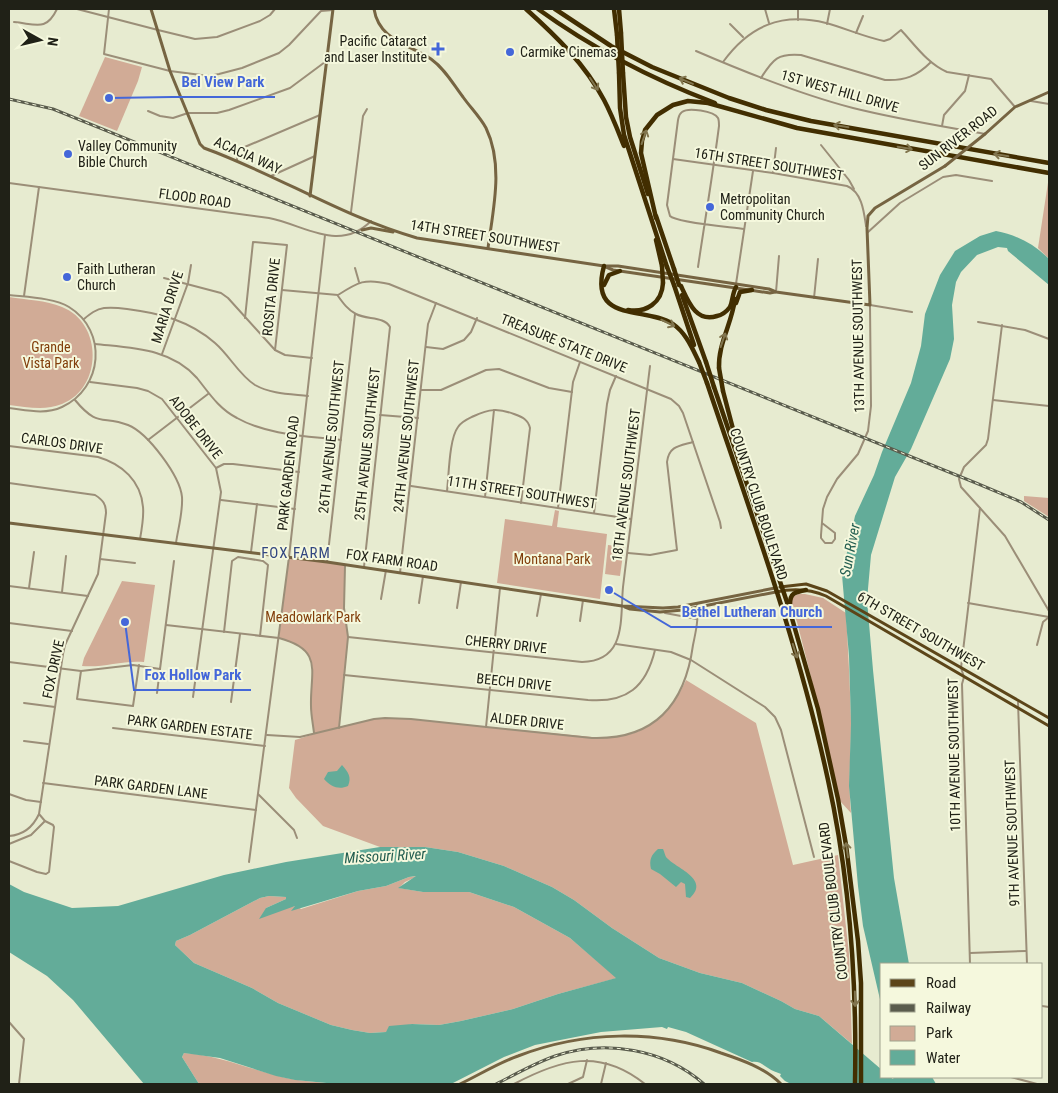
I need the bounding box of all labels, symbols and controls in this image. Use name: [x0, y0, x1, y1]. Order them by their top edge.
north arrow: [15, 15, 65, 65]
place label: Pacific Cataract and Laser Institute: [324, 33, 427, 65]
text: N: [44, 36, 61, 47]
marker: Pacific Cataract and Laser Institute: [431, 42, 445, 56]
place label: Carmike Cinemas: [520, 44, 617, 60]
marker: Carmike Cinemas: [504, 46, 516, 58]
callout: Bel View Park: [172, 67, 275, 97]
street label: 1ST WEST HILL DRIVE: [779, 67, 901, 116]
text: Bel View Park: [181, 73, 265, 91]
one-way arrow: [679, 76, 694, 86]
one-way arrow: [588, 77, 599, 91]
street label: SUN RIVER ROAD: [916, 102, 1000, 174]
one-way arrow: [834, 121, 850, 131]
one-way arrow: [640, 129, 649, 145]
street label: ACACIA WAY: [212, 133, 285, 177]
place label: Valley Community Bible Church: [78, 138, 177, 170]
one-way arrow: [896, 143, 912, 153]
street label: 16TH STREET SOUTHWEST: [693, 144, 845, 184]
marker: Valley Community Bible Church: [62, 148, 74, 160]
one-way arrow: [994, 149, 1010, 159]
street label: FLOOD ROAD: [158, 185, 232, 211]
place label: Metropolitan Community Church: [720, 191, 825, 223]
marker: Metropolitan Community Church: [704, 201, 716, 213]
street label: 14TH STREET SOUTHWEST: [409, 216, 561, 256]
street label: ROSITA DRIVE: [259, 257, 283, 337]
street label: 13TH AVENUE SOUTHWEST: [849, 259, 867, 413]
place label: Faith Lutheran Church: [77, 261, 156, 293]
street label: MARIA DRIVE: [148, 269, 186, 345]
marker: Faith Lutheran Church: [61, 271, 73, 283]
street label: TREASURE STATE DRIVE: [498, 310, 630, 376]
one-way arrow: [660, 319, 675, 328]
one-way arrow: [719, 332, 729, 348]
park label: Grande Vista Park: [23, 339, 80, 371]
street label: 24TH AVENUE SOUTHWEST: [390, 359, 422, 513]
street label: 26TH AVENUE SOUTHWEST: [315, 360, 347, 514]
street label: 25TH AVENUE SOUTHWEST: [351, 367, 383, 521]
street label: ADOBE DRIVE: [166, 392, 226, 462]
street label: 18TH AVENUE SOUTHWEST: [609, 408, 643, 562]
street label: PARK GARDEN ROAD: [274, 415, 302, 531]
street label: COUNTRY CLUB BOULEVARD: [727, 426, 791, 582]
street label: CARLOS DRIVE: [20, 429, 104, 457]
street label: 11TH STREET SOUTHWEST: [446, 472, 598, 512]
water label: Sun River: [836, 521, 864, 578]
district label: FOX FARM: [261, 544, 331, 562]
street label: FOX FARM ROAD: [345, 546, 439, 574]
park label: Montana Park: [514, 551, 591, 567]
street label: 6TH STREET SOUTHWEST: [855, 588, 987, 674]
callout: Bethel Lutheran Church: [671, 597, 832, 627]
text: Bethel Lutheran Church: [682, 603, 822, 621]
park label: Meadowlark Park: [265, 609, 361, 625]
street label: CHERRY DRIVE: [464, 632, 548, 656]
street label: FOX DRIVE: [39, 638, 67, 700]
one-way arrow: [791, 642, 800, 658]
callout: Fox Hollow Park: [134, 660, 251, 690]
text: Fox Hollow Park: [145, 666, 242, 684]
street label: BEECH DRIVE: [476, 670, 552, 694]
street label: 10TH AVENUE SOUTHWEST: [945, 678, 963, 832]
street label: ALDER DRIVE: [489, 709, 565, 733]
street label: PARK GARDEN ESTATE: [126, 711, 254, 743]
street label: 9TH AVENUE SOUTHWEST: [1001, 759, 1023, 907]
street label: PARK GARDEN LANE: [93, 772, 209, 802]
street label: COUNTRY CLUB BOULEVARD: [815, 821, 851, 981]
one-way arrow: [842, 843, 852, 859]
water label: Missouri River: [344, 845, 427, 867]
legend: [880, 963, 1043, 1078]
text: Road: [926, 974, 956, 992]
one-way arrow: [850, 991, 860, 1007]
text: Railway: [926, 999, 971, 1017]
text: Park: [926, 1024, 953, 1042]
text: Water: [926, 1049, 961, 1067]

